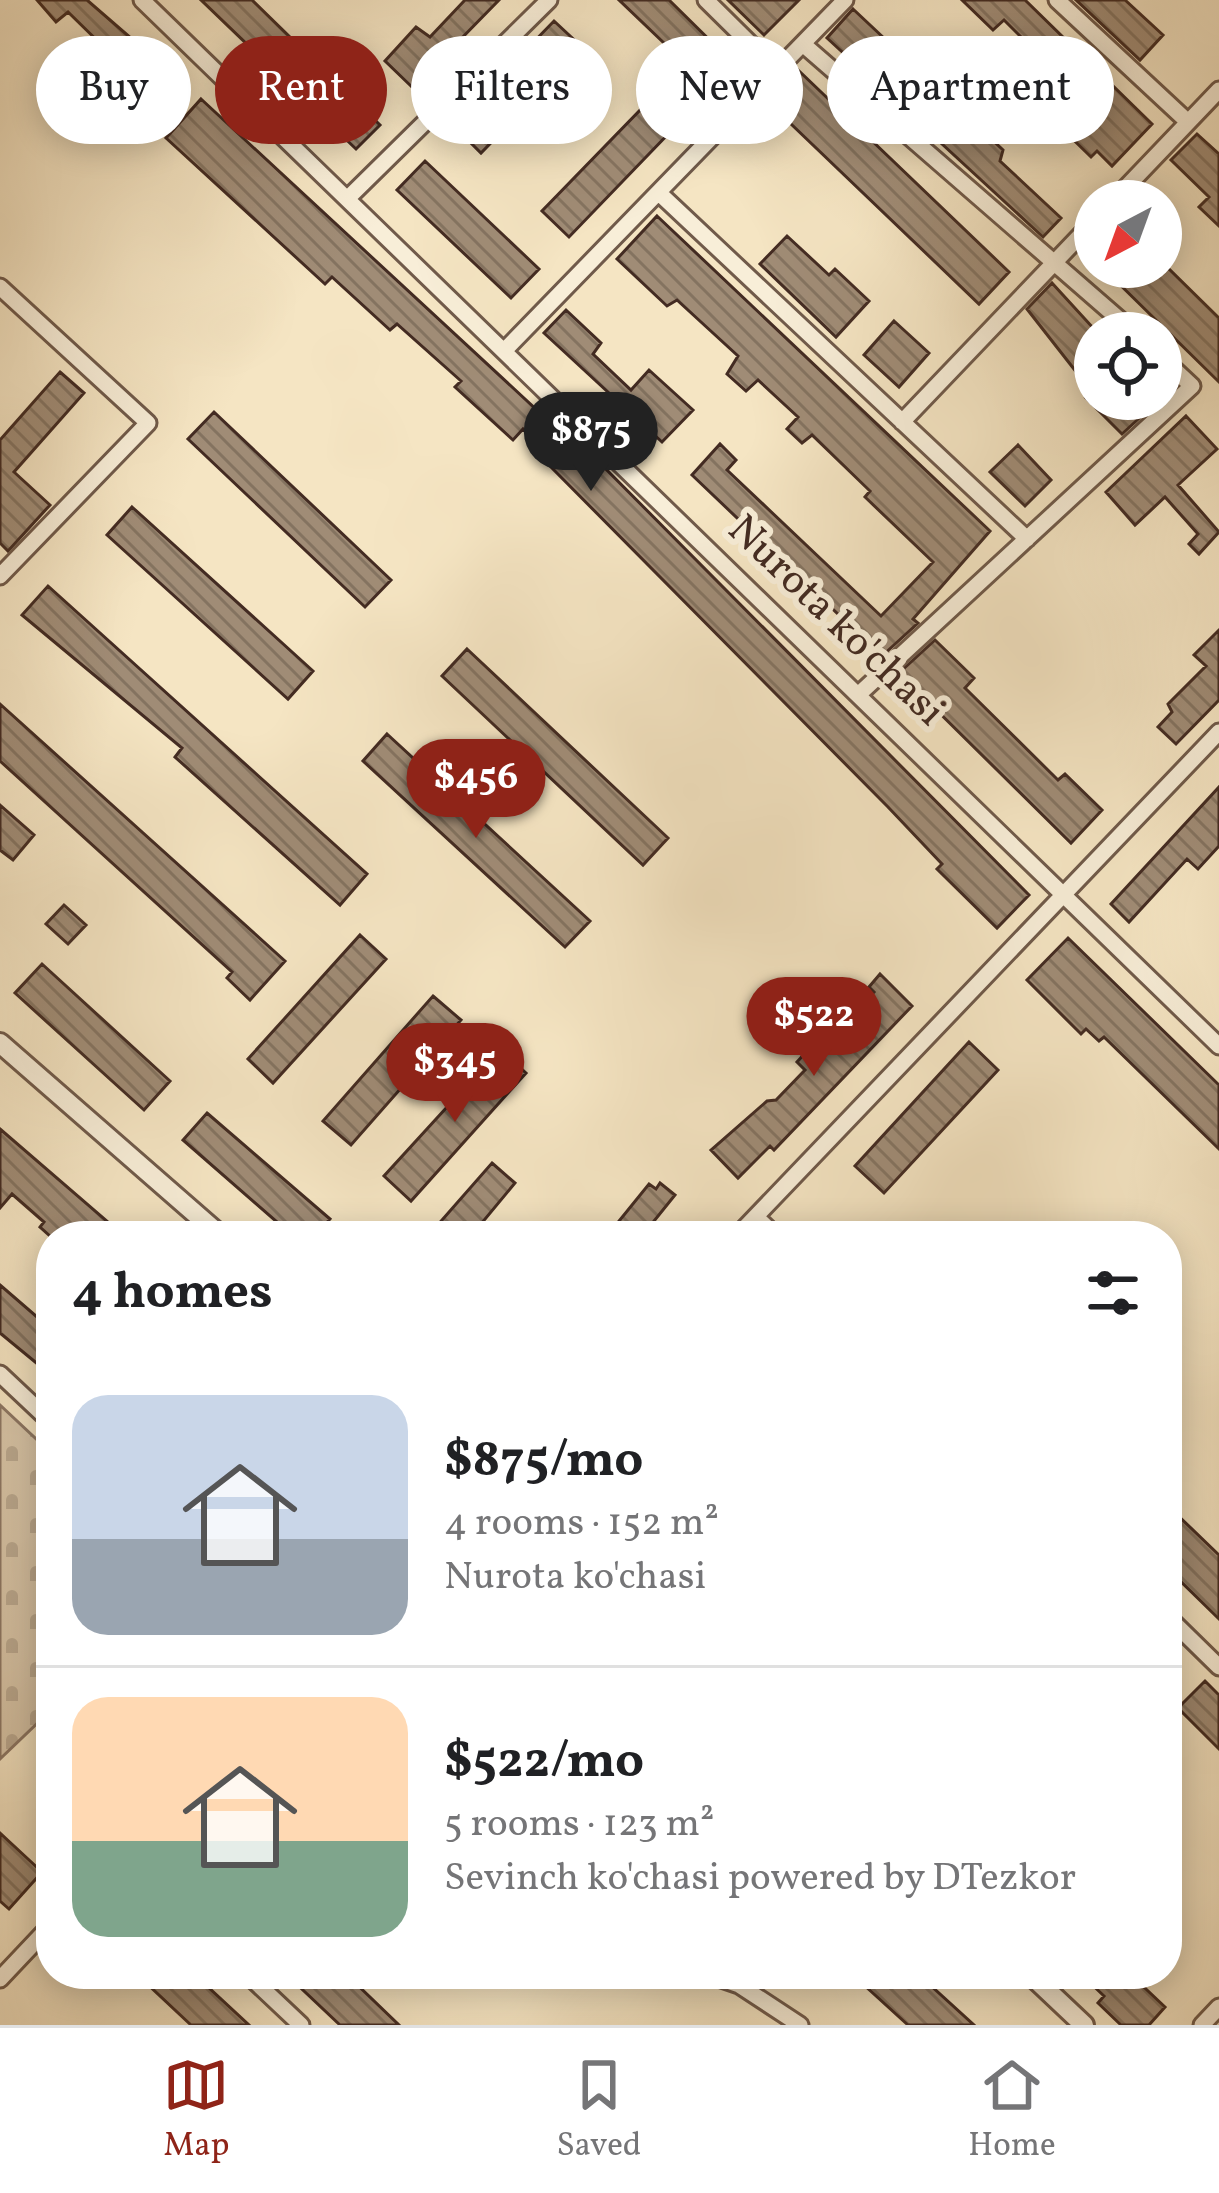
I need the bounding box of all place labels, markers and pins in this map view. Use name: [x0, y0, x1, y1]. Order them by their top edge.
pin: $875: [520, 392, 662, 494]
pin: $456: [405, 739, 547, 841]
pin: $522: [743, 977, 885, 1079]
pin: $345: [384, 1023, 526, 1125]

